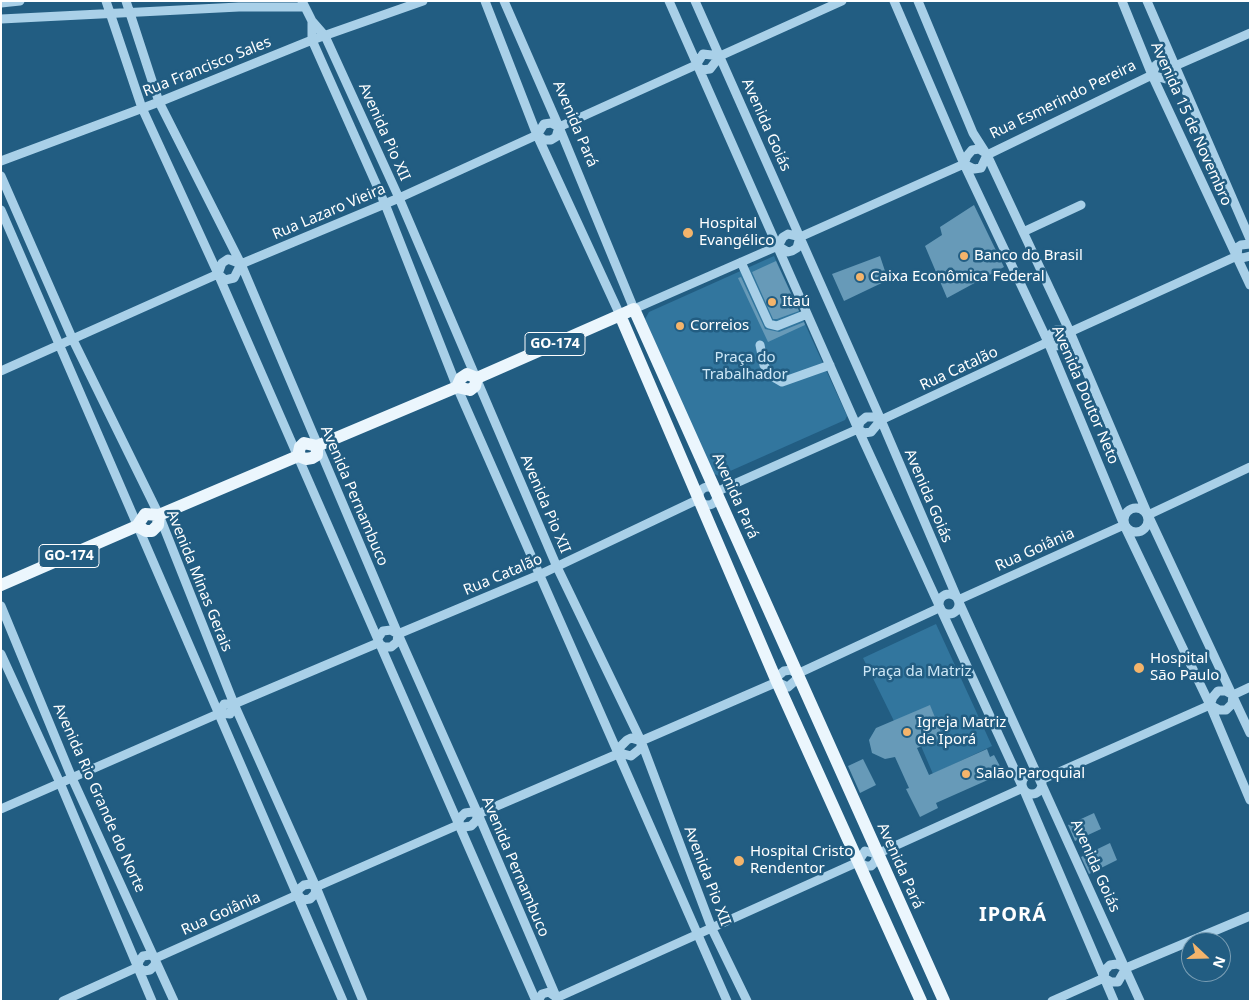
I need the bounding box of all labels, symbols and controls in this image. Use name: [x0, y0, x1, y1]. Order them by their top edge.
street label: Rua Francisco Sales: [140, 33, 274, 101]
street label: Avenida 15 de Novembro: [1147, 39, 1235, 209]
street label: Rua Esmerindo Pereira: [987, 57, 1139, 143]
street label: Avenida Goiás: [737, 76, 795, 174]
street label: Avenida Pará: [549, 78, 601, 170]
street label: Avenida Pio XII: [354, 80, 414, 184]
street label: Rua Lazaro Vieira: [270, 180, 388, 244]
place label: Hospital Evangélico: [699, 215, 774, 250]
marker: Hospital Evangélico: [681, 226, 695, 240]
place label: Banco do Brasil: [974, 247, 1083, 265]
marker: Banco do Brasil: [958, 250, 970, 262]
place label: Caixa Econômica Federal: [870, 268, 1044, 286]
marker: Caixa Econômica Federal: [854, 271, 866, 283]
place label: Itaú: [782, 293, 810, 311]
marker: Itaú: [766, 296, 778, 308]
place label: Correios: [690, 317, 749, 335]
marker: Correios: [674, 320, 686, 332]
street label: Avenida Doutor Neto: [1048, 323, 1122, 467]
road number: GO-174: [525, 332, 585, 356]
street label: Rua Catalão: [917, 343, 1001, 395]
park label: Praça do Trabalhador: [702, 349, 788, 384]
street label: Avenida Pernambuco: [316, 423, 392, 569]
street label: Avenida Goiás: [900, 447, 956, 545]
street label: Avenida Pará: [708, 450, 762, 542]
street label: Avenida Pio XII: [516, 452, 574, 556]
street label: Avenida Minas Gerais: [162, 507, 236, 655]
street label: Rua Goiânia: [993, 525, 1077, 575]
road number: GO-174: [39, 544, 99, 568]
street label: Rua Catalão: [461, 550, 545, 600]
place label: Hospital São Paulo: [1150, 650, 1219, 685]
marker: Hospital São Paulo: [1132, 661, 1146, 675]
park label: Praça da Matriz: [863, 663, 971, 681]
street label: Avenida Rio Grande do Norte: [49, 701, 149, 895]
place label: Igreja Matriz de Iporá: [917, 714, 1006, 749]
marker: Igreja Matriz de Iporá: [901, 726, 913, 738]
place label: Salão Paroquial: [976, 765, 1085, 783]
marker: Salão Paroquial: [960, 768, 972, 780]
street label: Avenida Pernambuco: [477, 794, 553, 940]
street label: Avenida Goiás: [1066, 817, 1124, 915]
street label: Avenida Pará: [873, 820, 927, 912]
street label: Avenida Pio XII: [680, 824, 734, 928]
place label: Hospital Cristo Rendentor: [750, 843, 853, 878]
marker: Hospital Cristo Rendentor: [732, 854, 746, 868]
street label: Rua Goiânia: [179, 889, 263, 939]
district label: IPORÁ: [978, 903, 1048, 927]
north arrow: [1181, 932, 1231, 982]
text: N: [1209, 953, 1230, 971]

